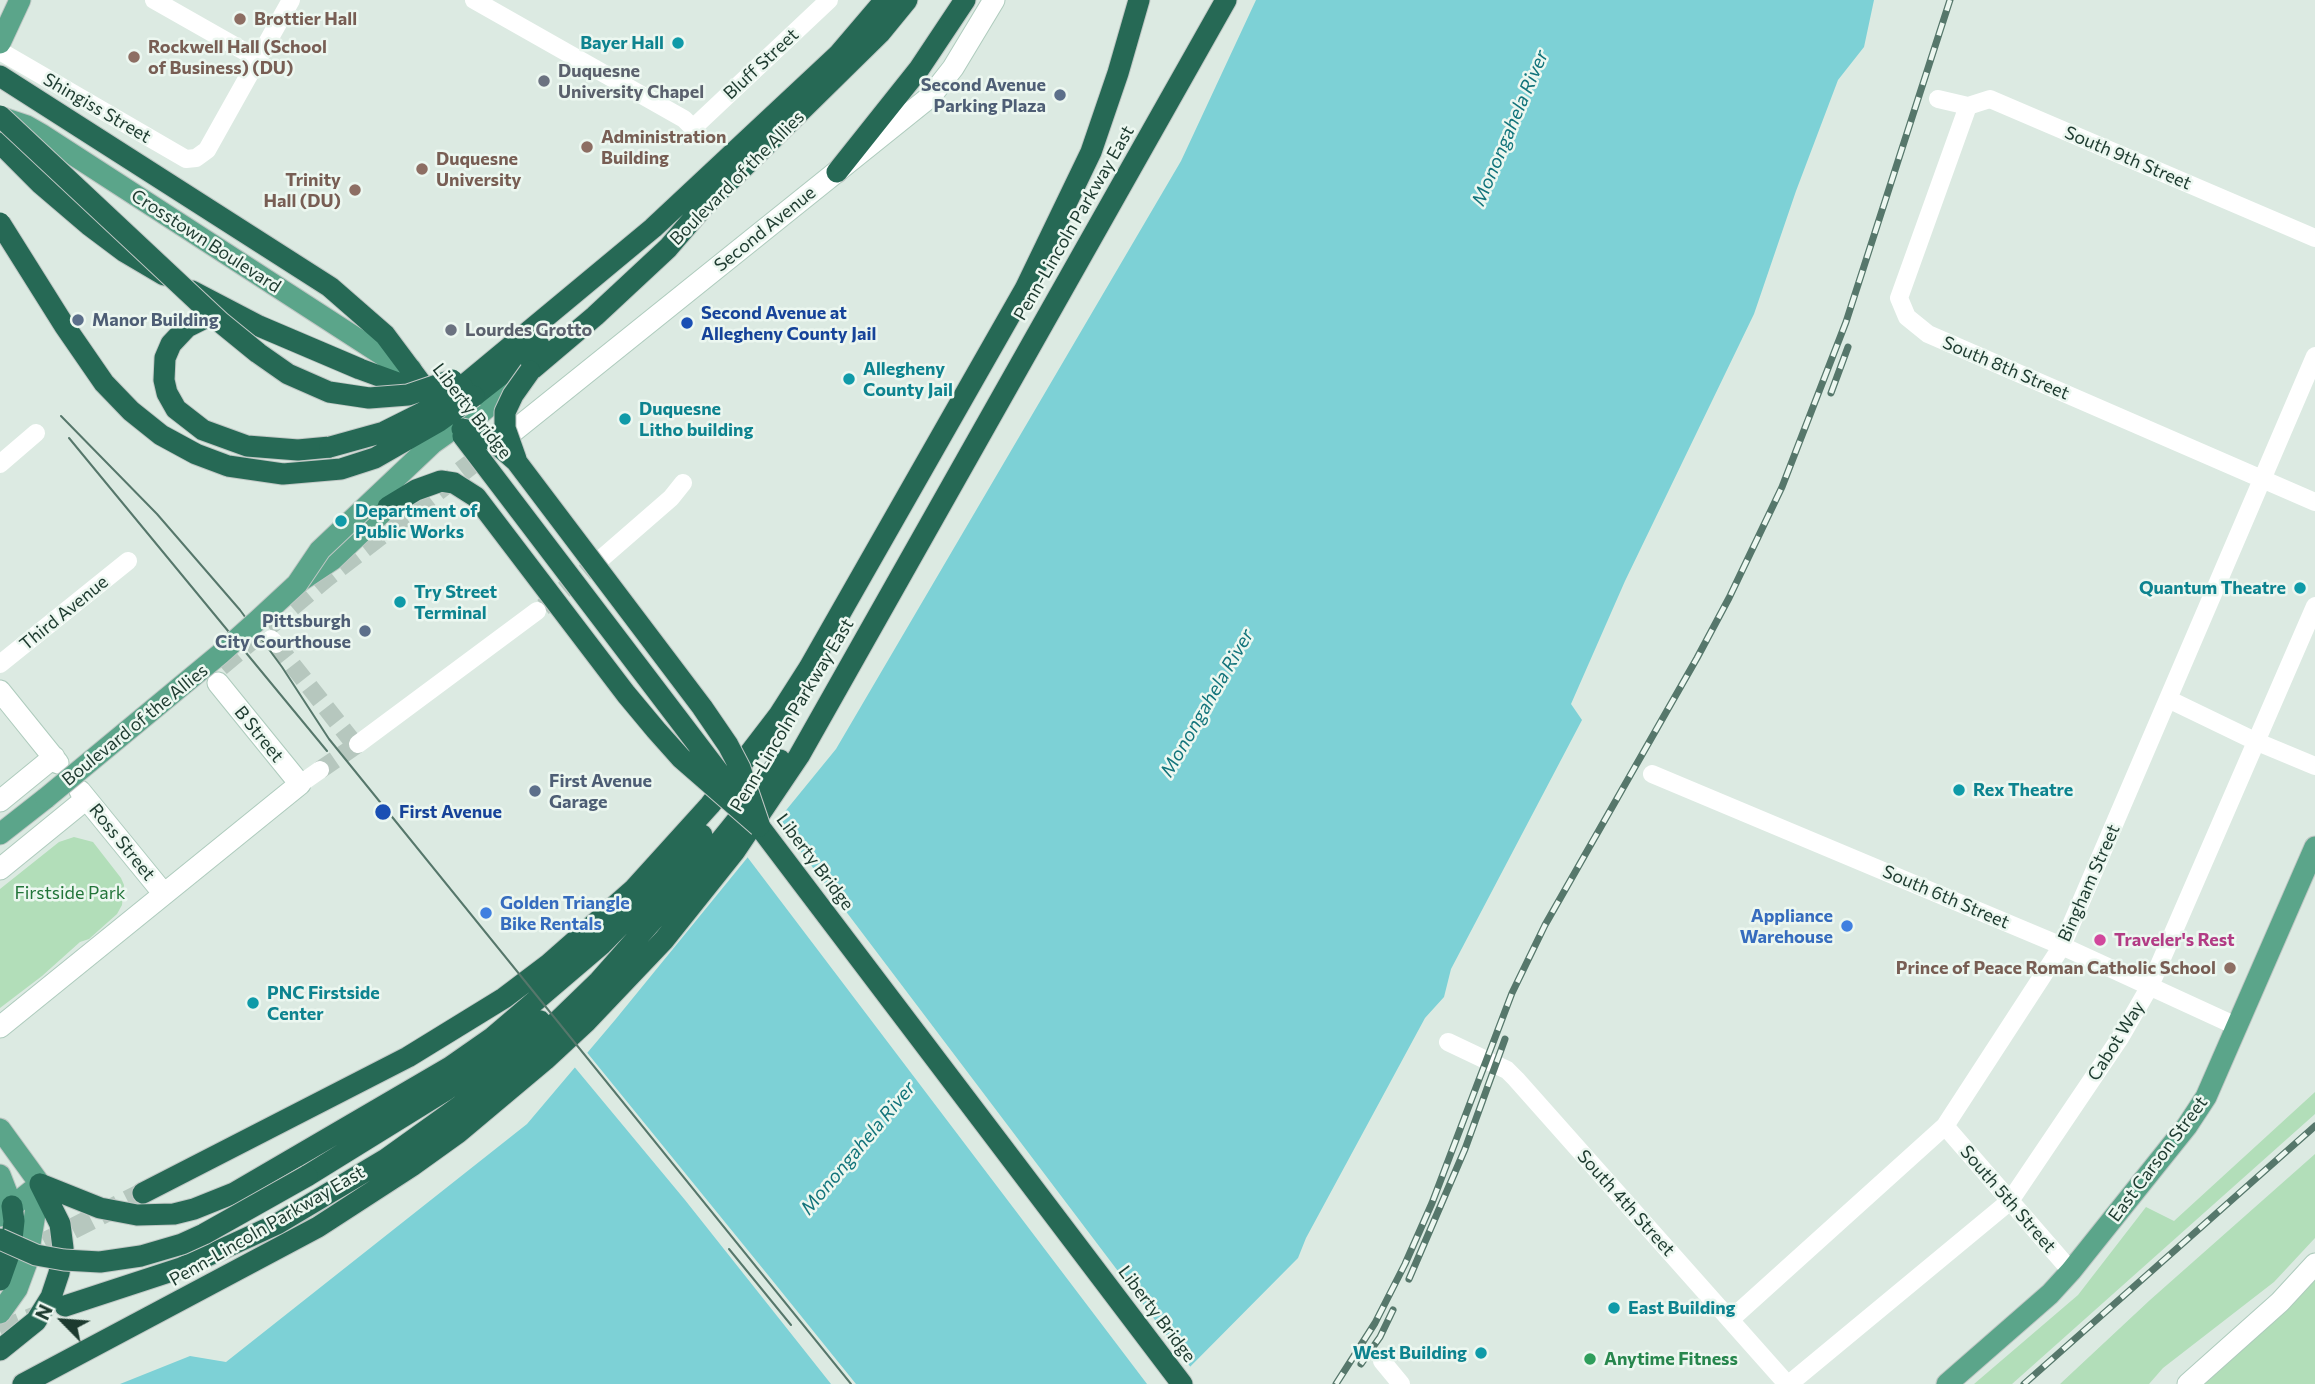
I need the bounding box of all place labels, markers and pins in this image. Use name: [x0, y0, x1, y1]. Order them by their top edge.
place label: Brottier Hall: [254, 8, 357, 30]
marker: Brottier Hall: [232, 11, 248, 27]
place label: Bayer Hall: [580, 32, 664, 54]
marker: Bayer Hall: [670, 35, 686, 51]
place label: Rockwell Hall (School of Business) (DU): [148, 36, 327, 78]
marker: Rockwell Hall (School of Business) (DU): [126, 49, 142, 65]
place label: Duquesne University Chapel: [558, 60, 704, 102]
marker: Duquesne University Chapel: [536, 73, 552, 89]
place label: Second Avenue Parking Plaza: [921, 74, 1046, 116]
marker: Second Avenue Parking Plaza: [1052, 87, 1068, 103]
place label: Administration Building: [601, 126, 727, 168]
marker: Administration Building: [579, 139, 595, 155]
place label: Duquesne University: [436, 148, 521, 190]
marker: Duquesne University: [414, 161, 430, 177]
place label: Trinity Hall (DU): [264, 169, 341, 212]
marker: Trinity Hall (DU): [347, 182, 363, 198]
place label: Second Avenue at Allegheny County Jail: [701, 302, 876, 344]
place label: Manor Building: [92, 309, 219, 331]
marker: Manor Building: [70, 312, 86, 328]
marker: Second Avenue at Allegheny County Jail: [679, 315, 695, 331]
place label: Lourdes Grotto: [465, 319, 592, 341]
marker: Lourdes Grotto: [443, 322, 459, 338]
place label: Allegheny County Jail: [863, 358, 953, 400]
marker: Allegheny County Jail: [841, 371, 857, 387]
place label: Duquesne Litho building: [639, 398, 753, 440]
marker: Duquesne Litho building: [617, 411, 633, 427]
place label: Department of Public Works: [355, 500, 478, 542]
marker: Department of Public Works: [333, 513, 349, 529]
place label: Quantum Theatre: [2139, 577, 2286, 599]
marker: Quantum Theatre: [2292, 580, 2308, 596]
place label: Try Street Terminal: [414, 581, 497, 624]
marker: Try Street Terminal: [392, 594, 408, 610]
place label: Pittsburgh City Courthouse: [215, 610, 351, 652]
marker: Pittsburgh City Courthouse: [357, 623, 373, 639]
place label: First Avenue Garage: [549, 770, 652, 812]
place label: Rex Theatre: [1973, 779, 2073, 801]
marker: Rex Theatre: [1951, 782, 1967, 798]
marker: First Avenue Garage: [527, 783, 543, 799]
place label: First Avenue: [399, 801, 502, 823]
marker: First Avenue: [373, 802, 393, 822]
place label: Golden Triangle Bike Rentals: [500, 892, 630, 934]
marker: Golden Triangle Bike Rentals: [478, 905, 494, 921]
place label: Appliance Warehouse: [1740, 905, 1833, 948]
marker: Appliance Warehouse: [1839, 918, 1855, 934]
place label: Traveler's Rest: [2114, 929, 2235, 951]
marker: Traveler's Rest: [2092, 932, 2108, 948]
place label: Prince of Peace Roman Catholic School: [1896, 957, 2216, 979]
marker: Prince of Peace Roman Catholic School: [2222, 960, 2238, 976]
place label: PNC Firstside Center: [267, 982, 380, 1024]
marker: PNC Firstside Center: [245, 995, 261, 1011]
place label: East Building: [1628, 1297, 1735, 1319]
marker: East Building: [1606, 1300, 1622, 1316]
place label: West Building: [1353, 1342, 1467, 1364]
marker: West Building: [1473, 1345, 1489, 1361]
place label: Anytime Fitness: [1604, 1348, 1738, 1370]
marker: Anytime Fitness: [1582, 1351, 1598, 1367]

